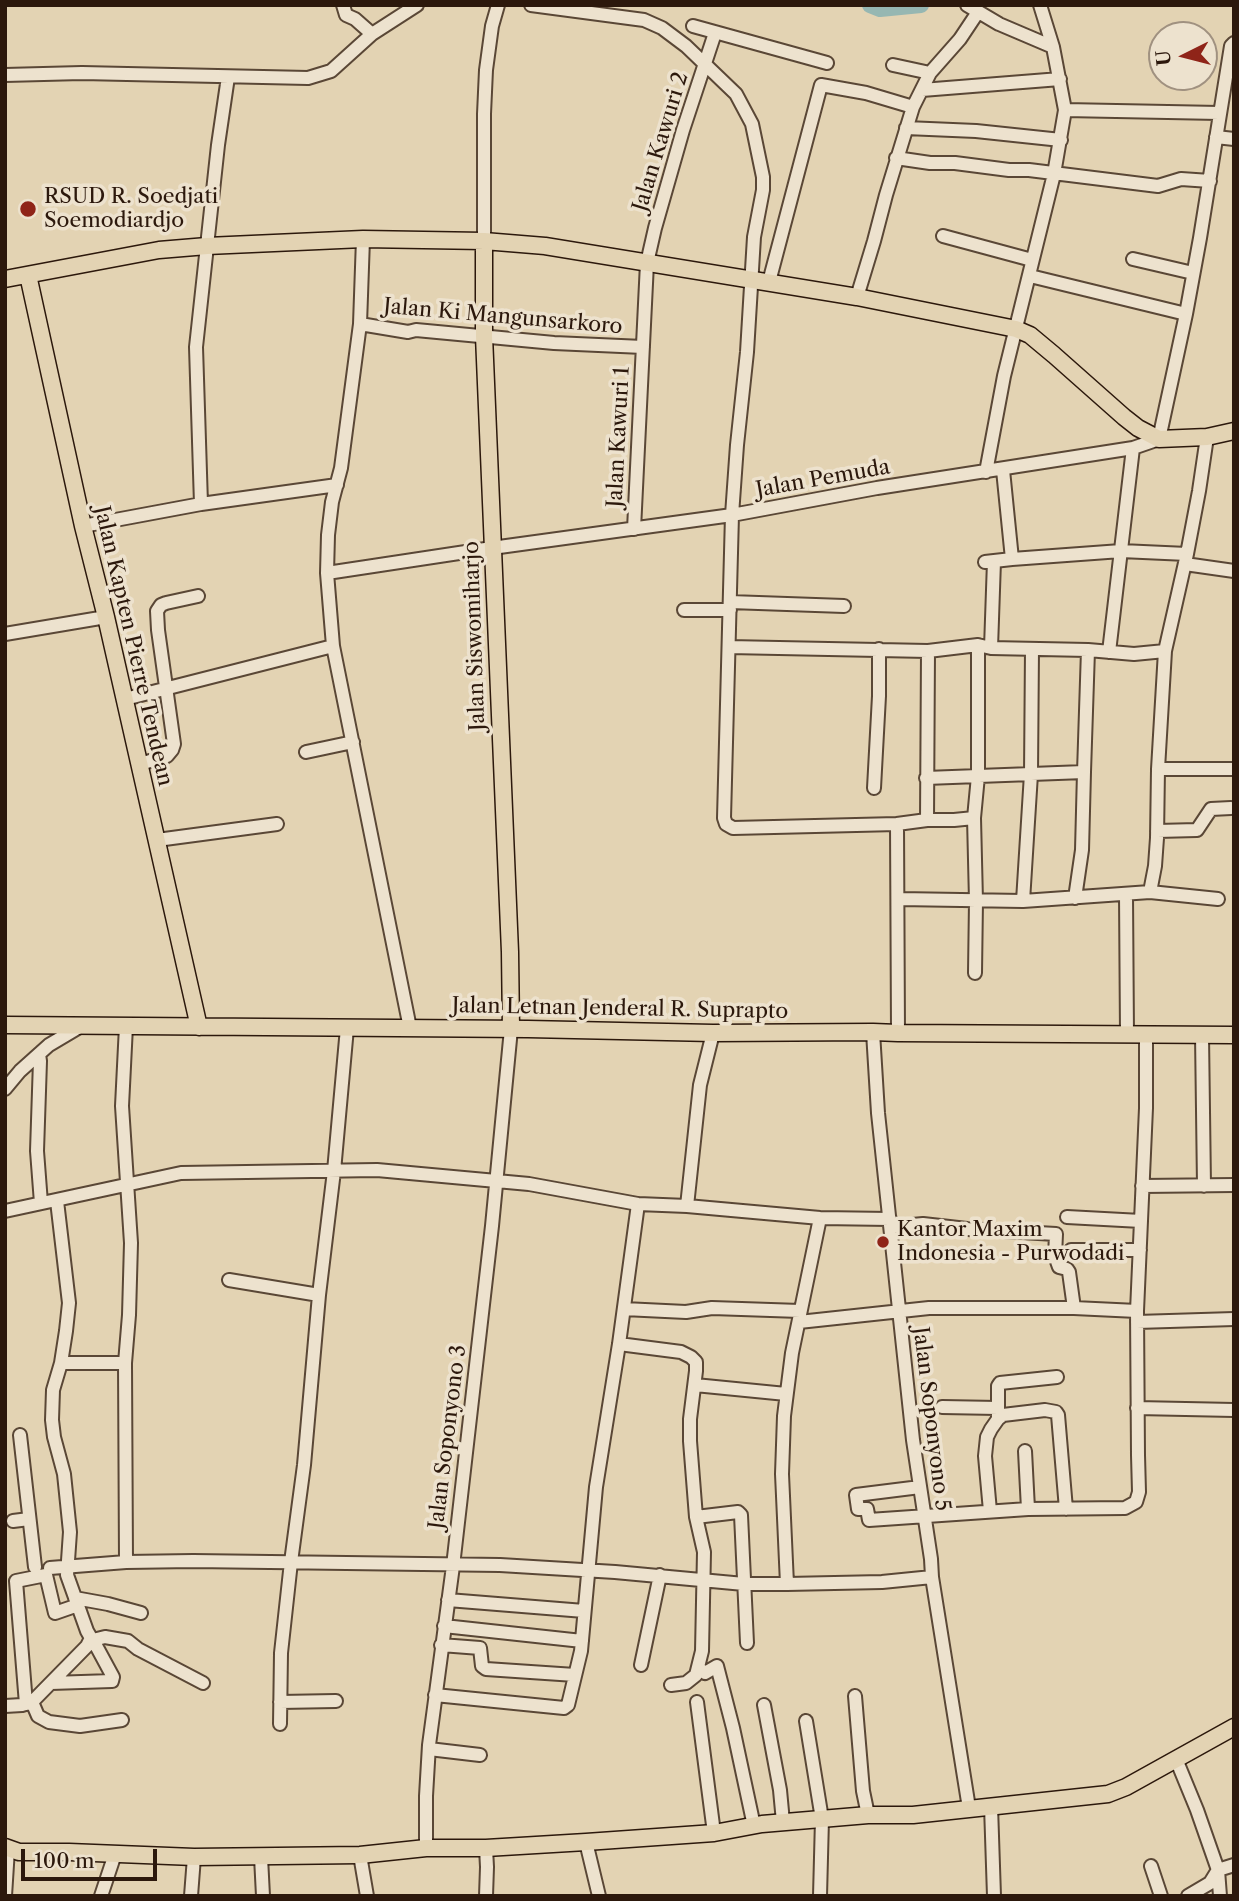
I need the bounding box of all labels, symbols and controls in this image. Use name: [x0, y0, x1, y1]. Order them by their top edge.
north arrow: [1148, 21, 1218, 91]
text: U: [1151, 49, 1176, 67]
street label: Jalan Kawuri 2: [628, 69, 694, 215]
place label: RSUD R. Soedjati Soemodiardjo: [44, 184, 218, 234]
marker: RSUD R. Soedjati Soemodiardjo: [18, 199, 38, 219]
street label: Jalan Ki Mangunsarkoro: [382, 294, 624, 340]
street label: Jalan Kawuri 1: [603, 366, 635, 508]
street label: Jalan Pemuda: [754, 455, 892, 503]
street label: Jalan Kapten Pierre Tendean: [88, 503, 178, 789]
street label: Jalan Siswomiharjo: [459, 541, 491, 731]
street label: Jalan Letnan Jenderal R. Suprapto: [452, 993, 788, 1025]
place label: Kantor Maxim Indonesia - Purwodadi: [897, 1217, 1124, 1267]
marker: Kantor Maxim Indonesia - Purwodadi: [875, 1234, 891, 1250]
street label: Jalan Soponyono 5: [907, 1326, 955, 1512]
street label: Jalan Soponyono 3: [424, 1343, 472, 1531]
scale bar: [24, 1834, 161, 1878]
text: 100 m: [34, 1848, 95, 1873]

